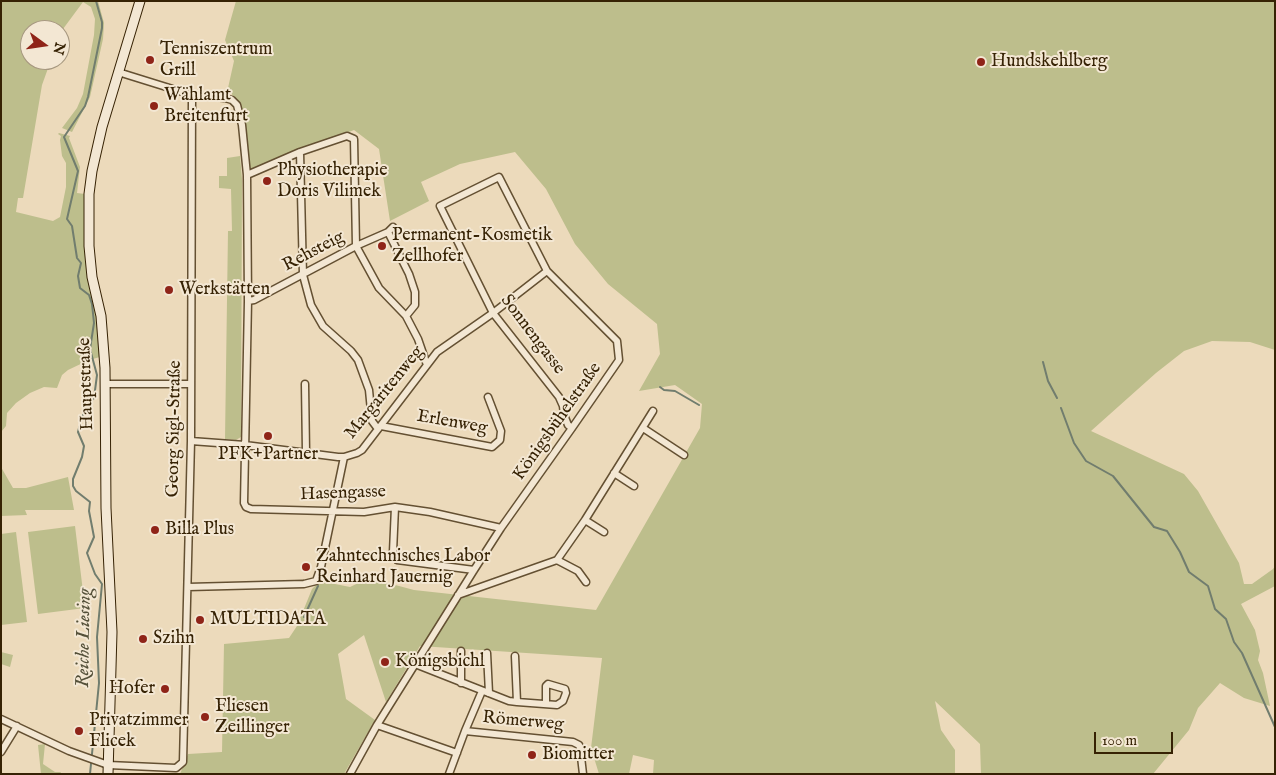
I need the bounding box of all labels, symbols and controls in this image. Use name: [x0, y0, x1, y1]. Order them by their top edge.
north arrow: [20, 20, 70, 70]
place label: Tenniszentrum Grill: [160, 39, 272, 82]
text: N: [48, 40, 69, 56]
place label: Hundskehlberg: [991, 51, 1108, 73]
marker: Tenniszentrum Grill: [144, 54, 156, 66]
marker: Hundskehlberg: [975, 56, 987, 68]
place label: Wählamt Breitenfurt: [164, 85, 248, 128]
marker: Wählamt Breitenfurt: [148, 100, 160, 112]
place label: Physiotherapie Doris Vilimek: [277, 160, 387, 202]
marker: Physiotherapie Doris Vilimek: [261, 175, 273, 187]
place label: Permanent-Kosmetik Zellhofer: [392, 225, 552, 268]
street label: Rehsteig: [279, 227, 349, 277]
marker: Permanent-Kosmetik Zellhofer: [376, 240, 388, 252]
place label: Werkstätten: [179, 279, 270, 301]
marker: Werkstätten: [163, 284, 175, 296]
street label: Sonnengasse: [495, 291, 569, 379]
street label: Hauptstraße: [75, 337, 99, 431]
street label: Margaritenweg: [341, 342, 429, 444]
street label: Königsbühelstraße: [509, 359, 607, 485]
street label: Georg Sigl-Straße: [163, 360, 187, 498]
street label: Erlenweg: [415, 406, 489, 440]
marker: PFK+Partner: [262, 430, 274, 442]
place label: PFK+Partner: [218, 444, 318, 466]
street label: Hasengasse: [300, 482, 386, 506]
place label: Billa Plus: [165, 519, 234, 541]
marker: Billa Plus: [149, 524, 161, 536]
place label: Zahntechnisches Labor Reinhard Jauernig: [316, 546, 490, 588]
marker: Zahntechnisches Labor Reinhard Jauernig: [300, 561, 312, 573]
water label: Reiche Liesing: [73, 588, 97, 688]
place label: MULTIDATA: [210, 609, 326, 631]
marker: MULTIDATA: [194, 614, 206, 626]
place label: Szihn: [153, 628, 195, 650]
marker: Szihn: [137, 633, 149, 645]
place label: Königsbichl: [395, 651, 485, 673]
marker: Königsbichl: [379, 656, 391, 668]
place label: Hofer: [109, 678, 155, 700]
marker: Hofer: [159, 683, 171, 695]
place label: Fliesen Zeillinger: [215, 696, 290, 739]
street label: Römerweg: [481, 708, 565, 736]
place label: Privatzimmer Flicek: [89, 710, 188, 752]
marker: Fliesen Zeillinger: [199, 711, 211, 723]
scale bar: [1096, 722, 1175, 754]
marker: Privatzimmer Flicek: [73, 725, 85, 737]
text: 100 m: [1102, 731, 1137, 750]
place label: Biomitter: [542, 744, 614, 766]
marker: Biomitter: [526, 749, 538, 761]

